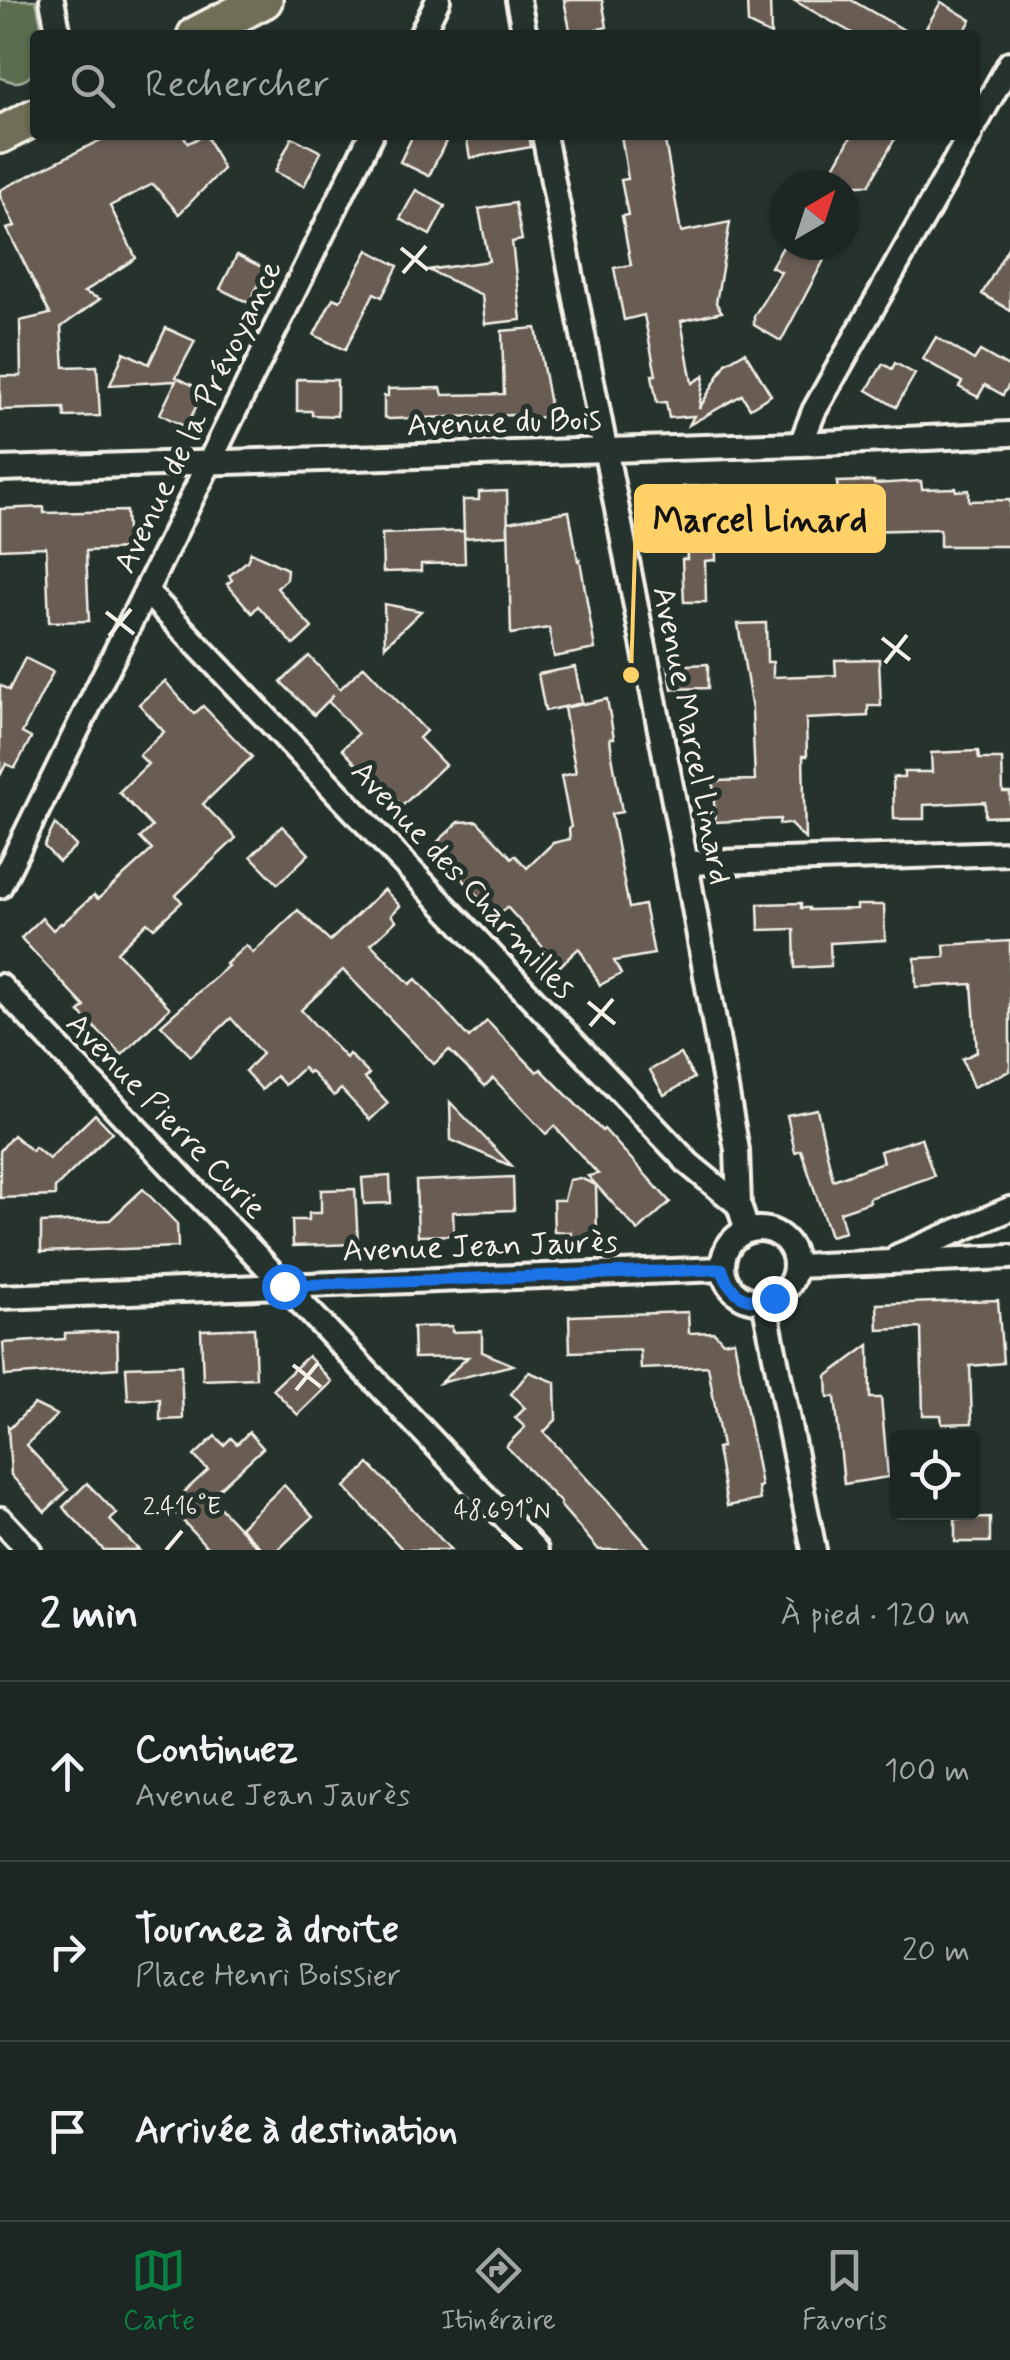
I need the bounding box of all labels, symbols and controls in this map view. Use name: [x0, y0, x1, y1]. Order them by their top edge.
search box: [30, 30, 980, 140]
icon: search: [65, 58, 120, 113]
text: Rechercher: [145, 61, 330, 110]
north arrow: [770, 170, 860, 260]
street label: Avenue de la Prévoyance: [105, 253, 293, 580]
street label: Avenue du Bois: [406, 399, 602, 447]
callout: Marcel Linard: [636, 486, 884, 551]
text: Marcel Linard: [653, 498, 867, 544]
street label: Avenue Marcel Linard: [642, 583, 741, 888]
street label: Avenue des Charmilles: [341, 752, 584, 1009]
street label: Avenue Pierre Curie: [56, 1004, 275, 1229]
street label: Avenue Jean Jaurès: [342, 1221, 618, 1273]
route start: [262, 1264, 308, 1310]
route end: [752, 1276, 798, 1322]
map controls: [890, 1430, 980, 1520]
button: locate: [890, 1430, 980, 1520]
text: 2.416°E: [143, 1491, 221, 1524]
text: 48.691°N: [454, 1495, 550, 1528]
text: 2 min: [40, 1588, 139, 1643]
text: À pied · 120 m: [781, 1594, 970, 1636]
text: Continuez: [135, 1726, 298, 1775]
icon: ahead: [40, 1744, 95, 1799]
text: 100 m: [884, 1750, 970, 1792]
text: Avenue Jean Jaurès: [135, 1775, 410, 1817]
text: Tournez à droite: [135, 1906, 399, 1955]
icon: right: [40, 1924, 95, 1979]
text: 20 m: [902, 1930, 970, 1972]
text: Place Henri Boissier: [135, 1955, 401, 1997]
icon: arrive: [40, 2104, 95, 2159]
text: Arrivée à destination: [135, 2107, 458, 2156]
tab: Carte: [123, 2243, 195, 2340]
tab: Itinéraire: [441, 2243, 556, 2340]
tab: Favoris: [802, 2243, 887, 2340]

